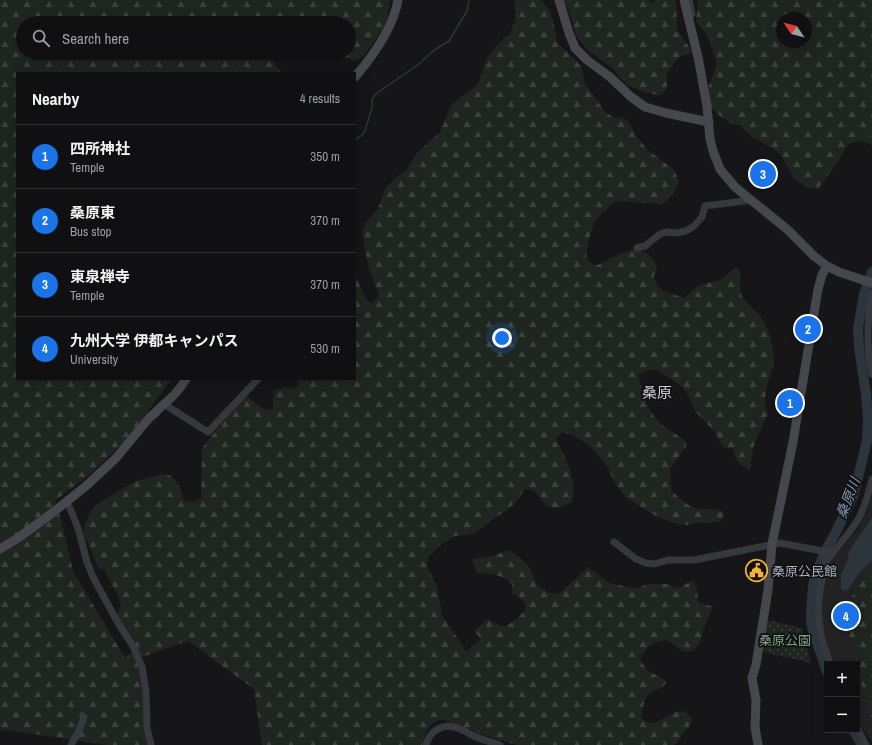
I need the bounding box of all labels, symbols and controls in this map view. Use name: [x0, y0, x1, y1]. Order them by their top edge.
north arrow: [776, 12, 812, 48]
search box: [16, 16, 356, 60]
icon: search: [30, 27, 52, 49]
text: Search here: [62, 28, 129, 49]
text: Nearby: [32, 87, 79, 110]
text: 4 results: [300, 90, 340, 107]
text: 四所神社: [70, 138, 130, 159]
text: 1: [42, 148, 48, 165]
text: 350 m: [310, 148, 340, 165]
text: Temple: [70, 159, 104, 176]
pin: 3: [750, 159, 776, 189]
text: 桑原東: [70, 202, 115, 223]
text: 2: [42, 212, 48, 229]
text: 370 m: [310, 212, 340, 229]
text: Bus stop: [70, 223, 111, 240]
text: 東泉禅寺: [70, 266, 130, 287]
text: 3: [42, 276, 48, 293]
text: 370 m: [310, 276, 340, 293]
text: Temple: [70, 287, 104, 304]
pin: 2: [795, 314, 821, 344]
your location: [492, 328, 512, 348]
text: 九州大学 伊都キャンパス: [70, 330, 238, 351]
text: 4: [42, 340, 48, 357]
text: 530 m: [310, 340, 340, 357]
text: University: [70, 351, 118, 368]
district label: 桑原: [642, 382, 672, 403]
pin: 1: [777, 388, 803, 418]
water label: 桑原川: [832, 473, 865, 521]
public building icon: 桑原公民館: [744, 558, 770, 584]
place label: 桑原公民館: [772, 563, 837, 580]
pin: 4: [833, 601, 859, 631]
park label: 桑原公園: [759, 632, 811, 649]
map controls: [824, 661, 860, 733]
button: +: [824, 661, 860, 697]
button: −: [824, 697, 860, 733]

